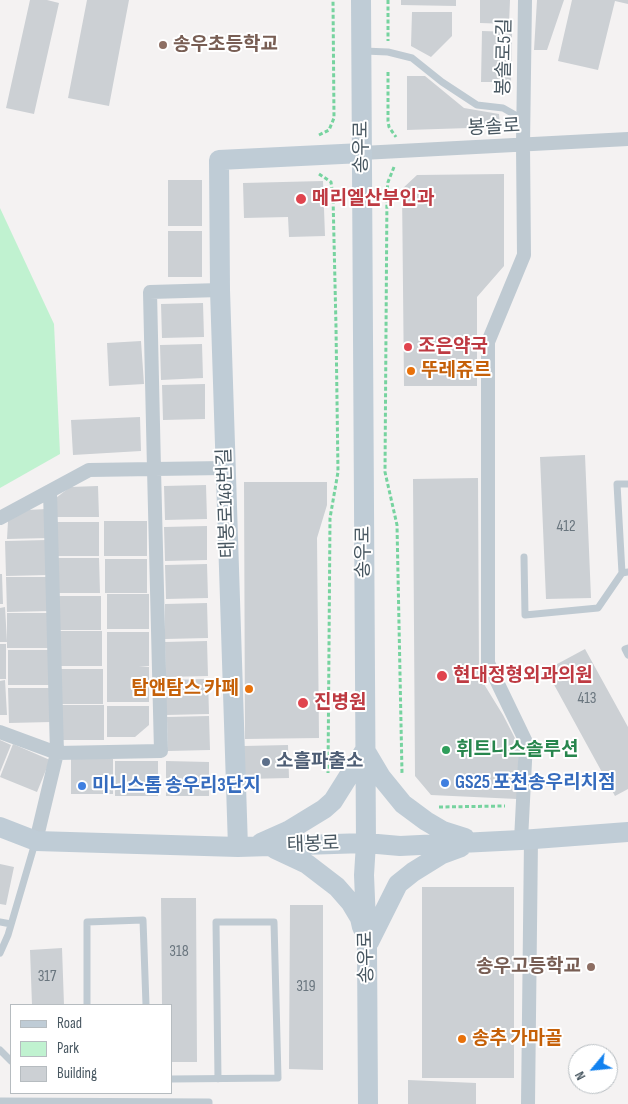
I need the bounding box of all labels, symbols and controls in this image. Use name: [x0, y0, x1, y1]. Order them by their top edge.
street label: 봉솔로5길: [493, 18, 517, 96]
place label: 송우초등학교: [173, 34, 278, 56]
marker: 송우초등학교: [157, 39, 169, 51]
street label: 봉솔로: [467, 115, 521, 141]
street label: 송우로: [351, 121, 373, 173]
place label: 메리엘산부인과: [312, 188, 434, 210]
marker: 메리엘산부인과: [294, 192, 308, 206]
place label: 조은약국: [418, 336, 488, 358]
marker: 조은약국: [402, 341, 414, 353]
place label: 뚜레쥬르: [421, 360, 491, 382]
marker: 뚜레쥬르: [405, 365, 417, 377]
street label: 태봉로146번길: [214, 447, 240, 559]
house number: 412: [556, 517, 576, 537]
street label: 송우로: [353, 526, 375, 578]
place label: 현대정형외과의원: [453, 665, 593, 687]
marker: 현대정형외과의원: [435, 669, 449, 683]
place label: 탐앤탐스 카페: [131, 678, 239, 700]
marker: 탐앤탐스 카페: [243, 683, 255, 695]
house number: 413: [577, 689, 597, 709]
place label: 진병원: [314, 692, 366, 714]
marker: 진병원: [296, 696, 310, 710]
place label: 휘트니스솔루션: [456, 739, 578, 761]
marker: 휘트니스솔루션: [440, 744, 452, 756]
place label: 소흘파출소: [276, 751, 363, 773]
marker: 소흘파출소: [260, 756, 272, 768]
place label: GS25 포천송우리치점: [455, 772, 615, 794]
place label: 미니스톱 송우리3단지: [92, 775, 261, 797]
marker: GS25 포천송우리치점: [439, 777, 451, 789]
marker: 미니스톱 송우리3단지: [76, 780, 88, 792]
street label: 태봉로: [286, 833, 340, 857]
street label: 송우로: [355, 931, 379, 983]
house number: 318: [169, 942, 189, 962]
place label: 송우고등학교: [476, 956, 581, 978]
marker: 송우고등학교: [585, 961, 597, 973]
house number: 317: [38, 967, 56, 987]
house number: 319: [296, 977, 316, 997]
legend: [10, 1004, 172, 1094]
text: Road: [57, 1014, 82, 1033]
place label: 송추 가마골: [472, 1028, 562, 1050]
marker: 송추 가마골: [456, 1033, 468, 1045]
text: Park: [57, 1039, 79, 1058]
north arrow: [568, 1044, 618, 1094]
text: Building: [57, 1064, 97, 1083]
text: N: [571, 1069, 589, 1083]

